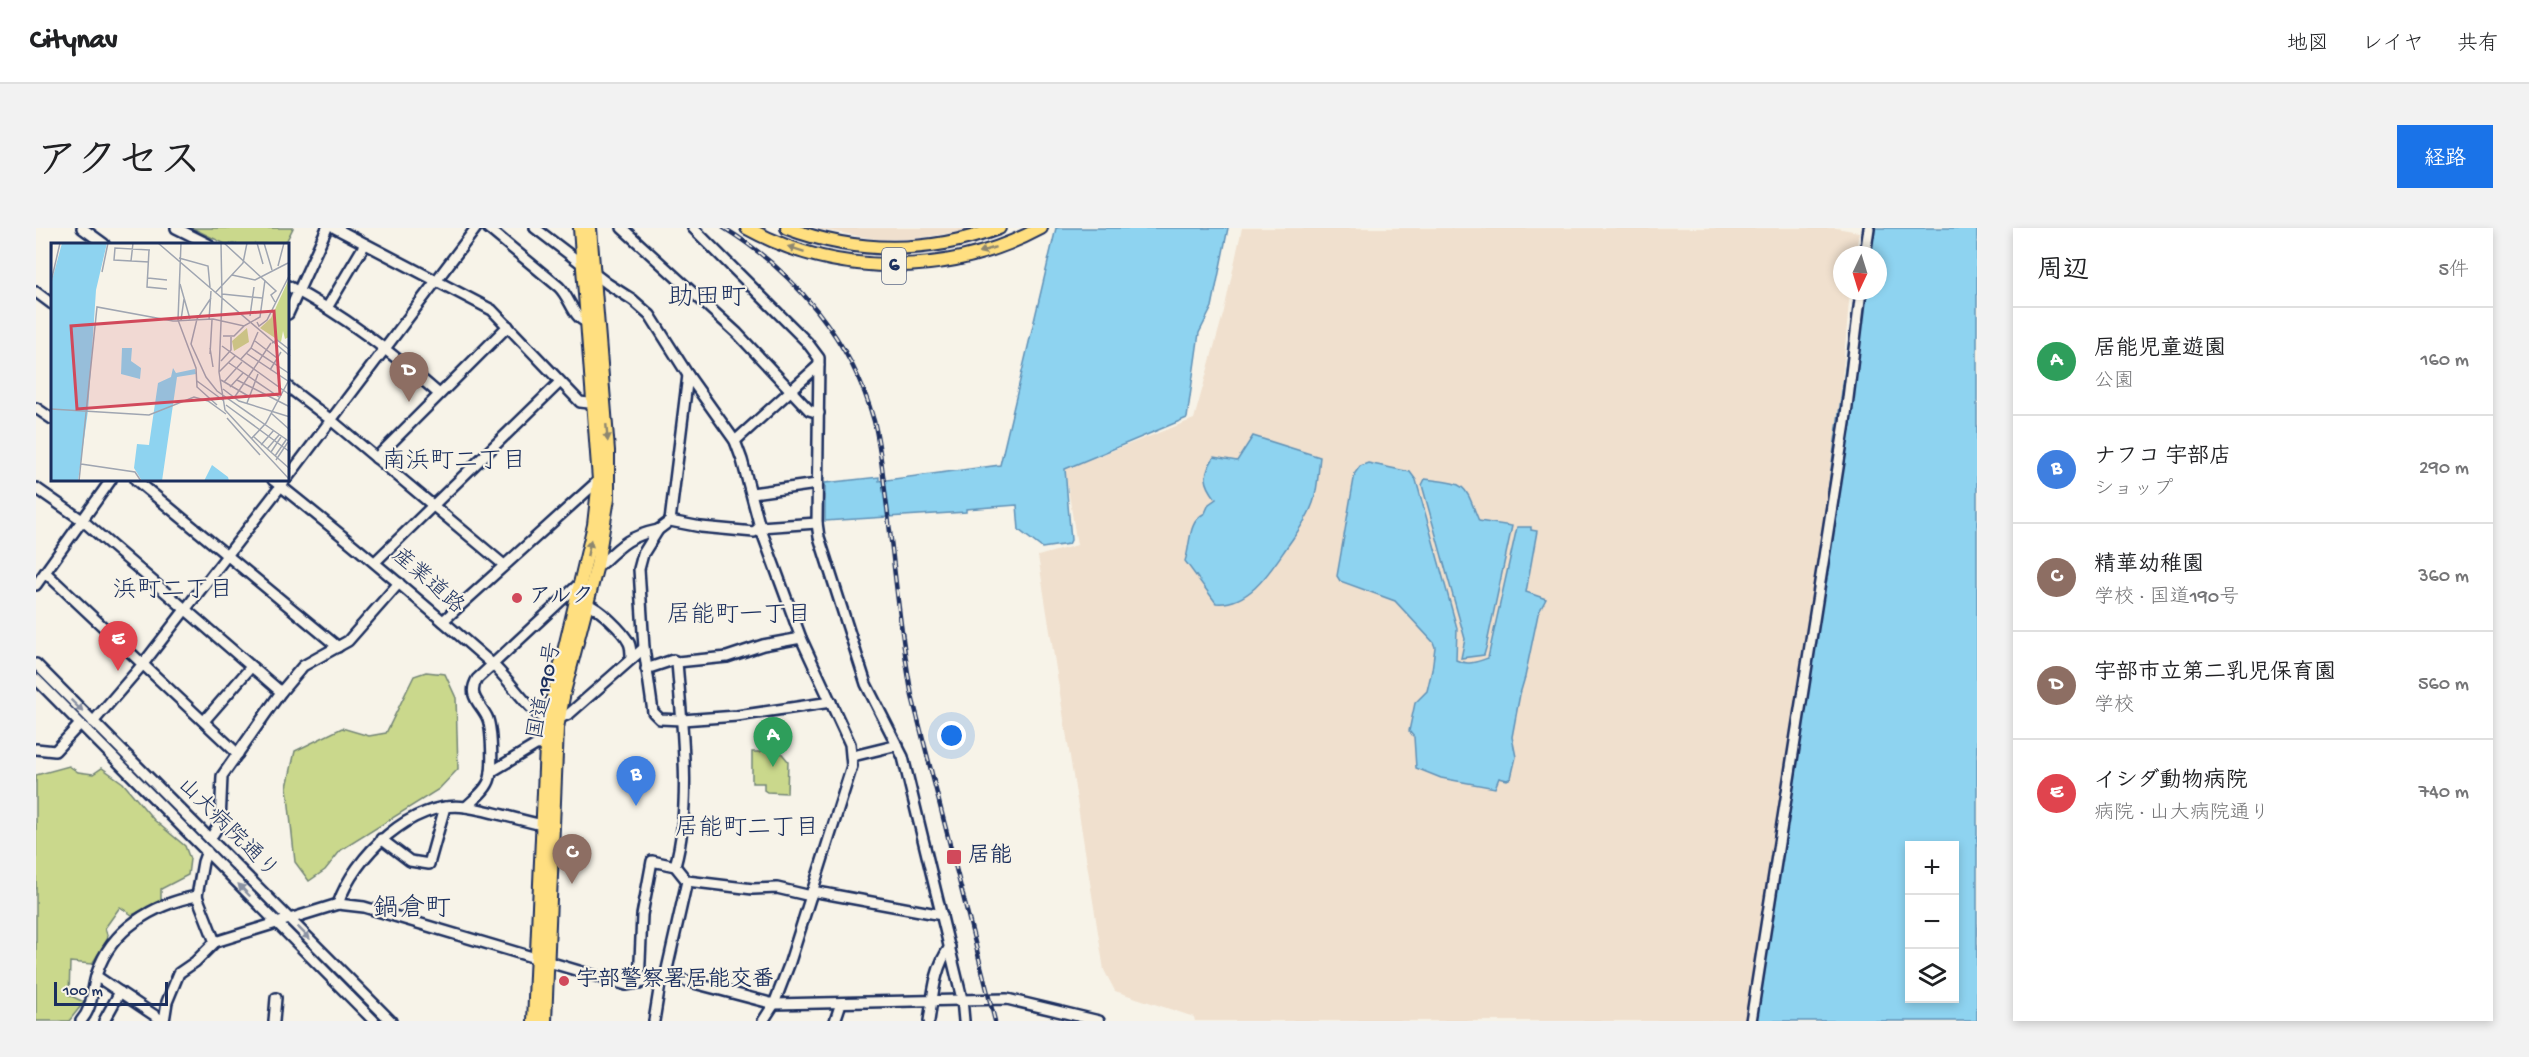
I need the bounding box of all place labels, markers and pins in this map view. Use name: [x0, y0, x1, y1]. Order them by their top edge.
pin: D: [390, 352, 428, 402]
place label: アルク: [529, 585, 594, 611]
marker: アルク: [510, 591, 524, 605]
pin: E: [98, 622, 137, 671]
pin: A: [754, 718, 792, 767]
pin: B: [616, 756, 656, 806]
pin: C: [552, 834, 592, 884]
place label: 居能: [968, 843, 1012, 870]
marker: 居能: [945, 848, 963, 866]
place label: 宇部警察署居能交番: [576, 966, 774, 994]
marker: 宇部警察署居能交番: [557, 974, 571, 988]

